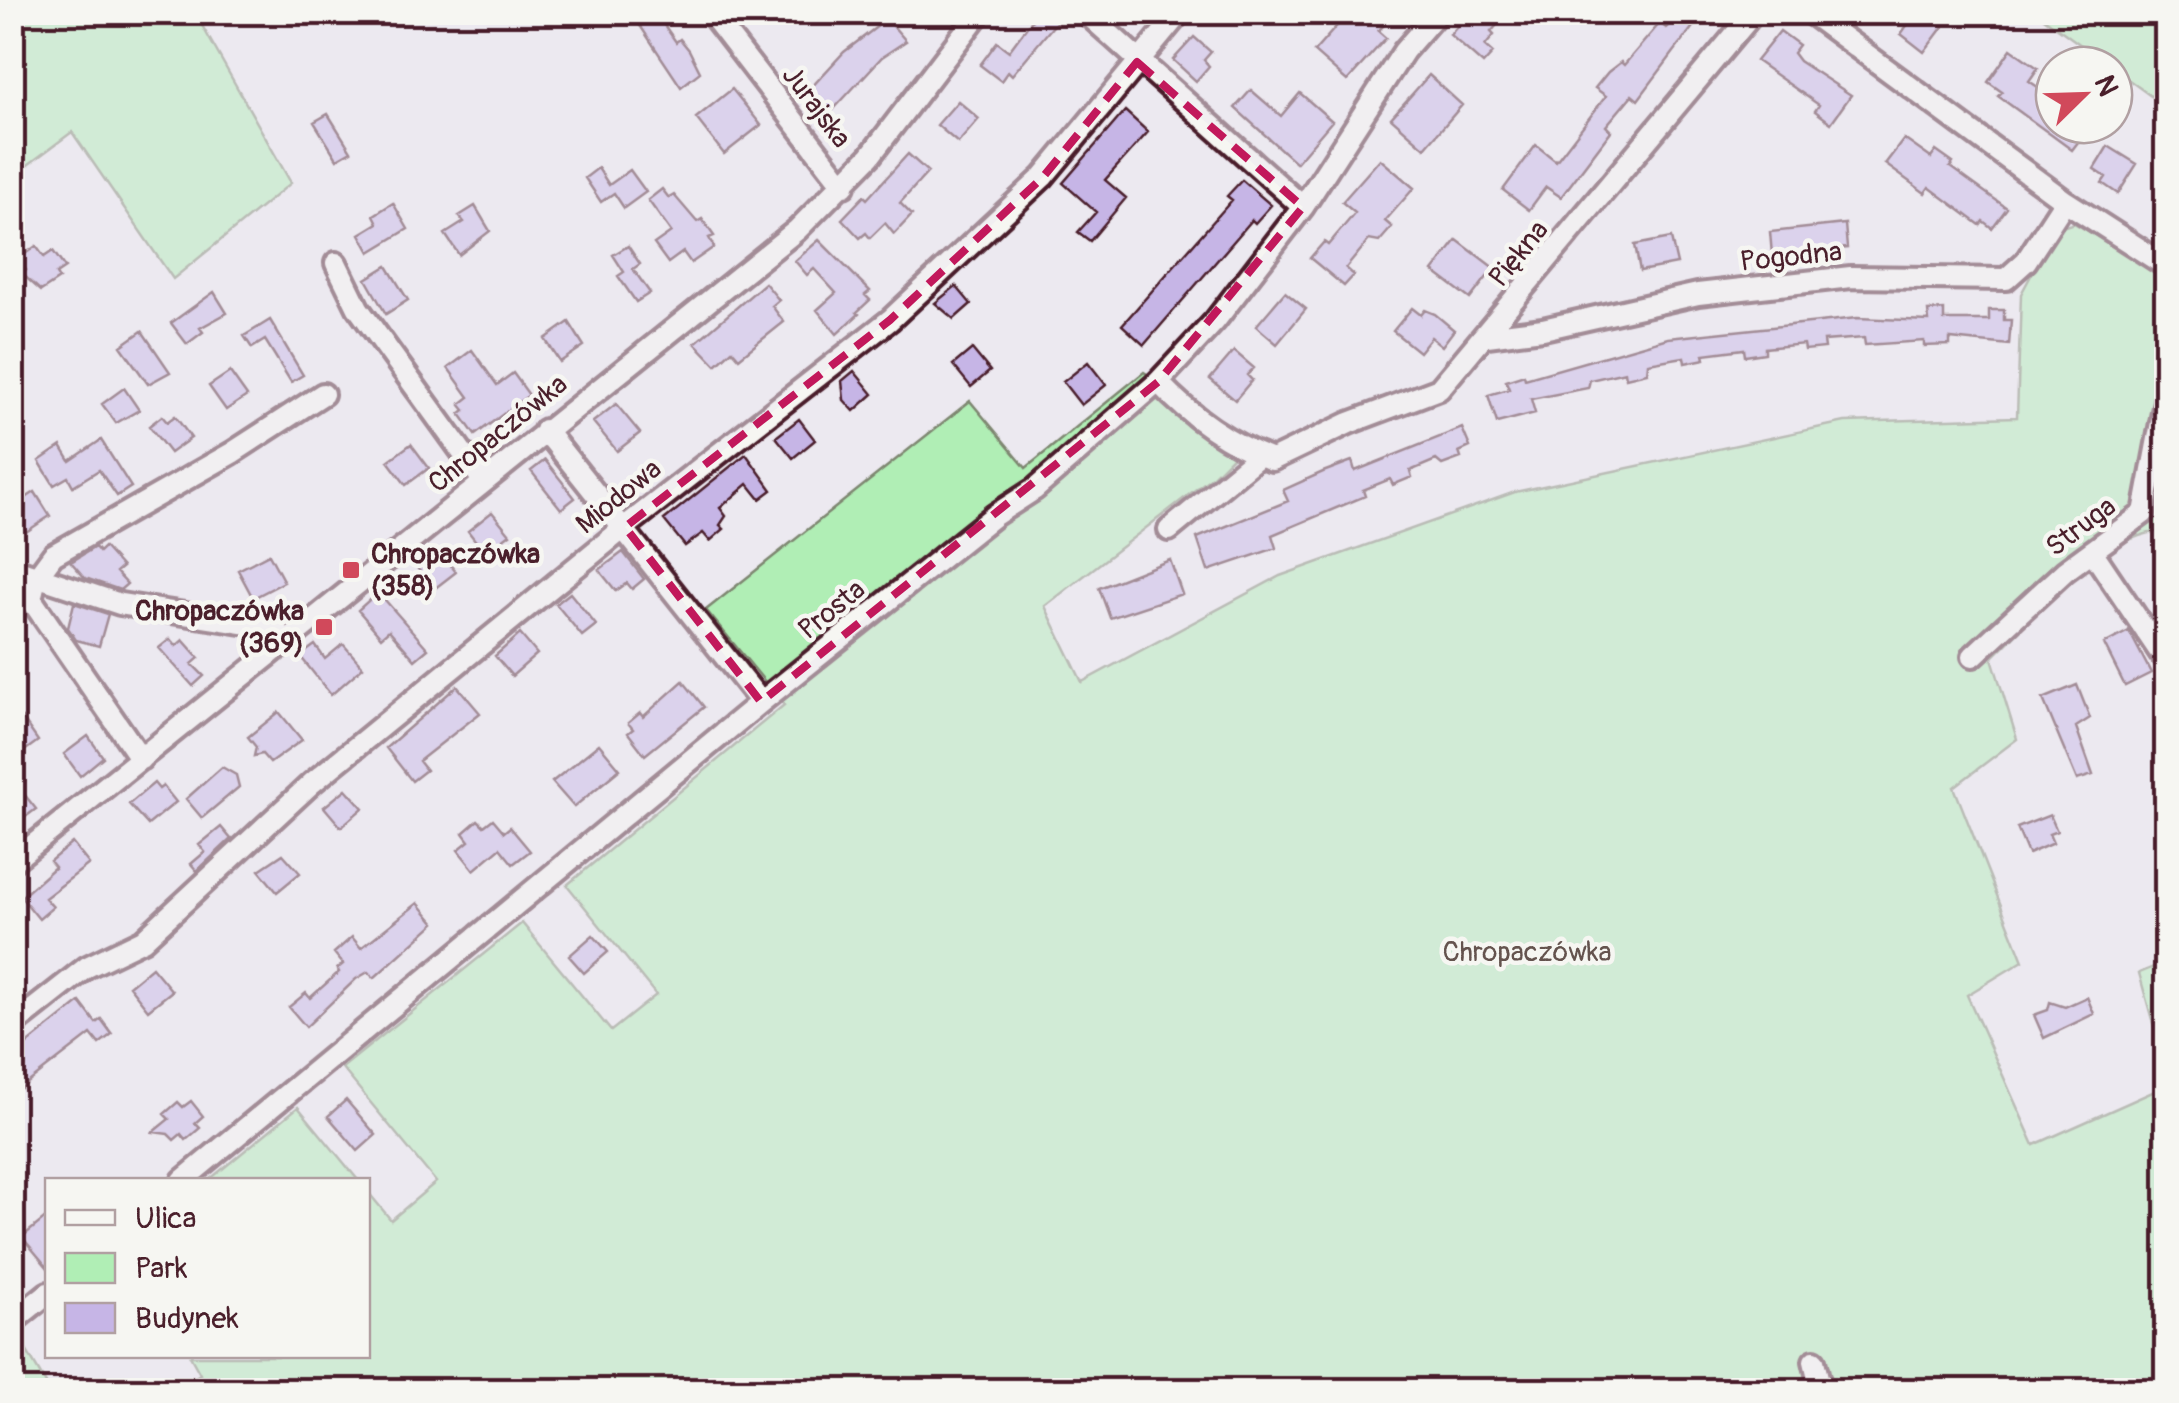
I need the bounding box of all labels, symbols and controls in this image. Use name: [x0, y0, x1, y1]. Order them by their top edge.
north arrow: [2034, 45, 2134, 145]
street label: Jurajska: [774, 59, 858, 155]
text: N: [2086, 70, 2125, 101]
street label: Piękna: [1482, 213, 1556, 295]
street label: Pogodna: [1738, 234, 1844, 280]
street label: Chropaczówka: [421, 367, 575, 501]
street label: Miodowa: [569, 452, 669, 542]
street label: Struga: [2039, 489, 2123, 565]
place label: Chropaczówka (358): [371, 537, 540, 604]
marker: Chropaczówka (358): [340, 559, 362, 581]
street label: Prosta: [791, 572, 873, 648]
place label: Chropaczówka (369): [135, 594, 304, 661]
marker: Chropaczówka (369): [313, 616, 335, 638]
park label: Chropaczówka: [1442, 935, 1612, 970]
legend: [45, 1178, 370, 1358]
text: Ulica: [135, 1200, 197, 1237]
text: Park: [135, 1250, 188, 1287]
text: Budynek: [135, 1300, 239, 1337]

